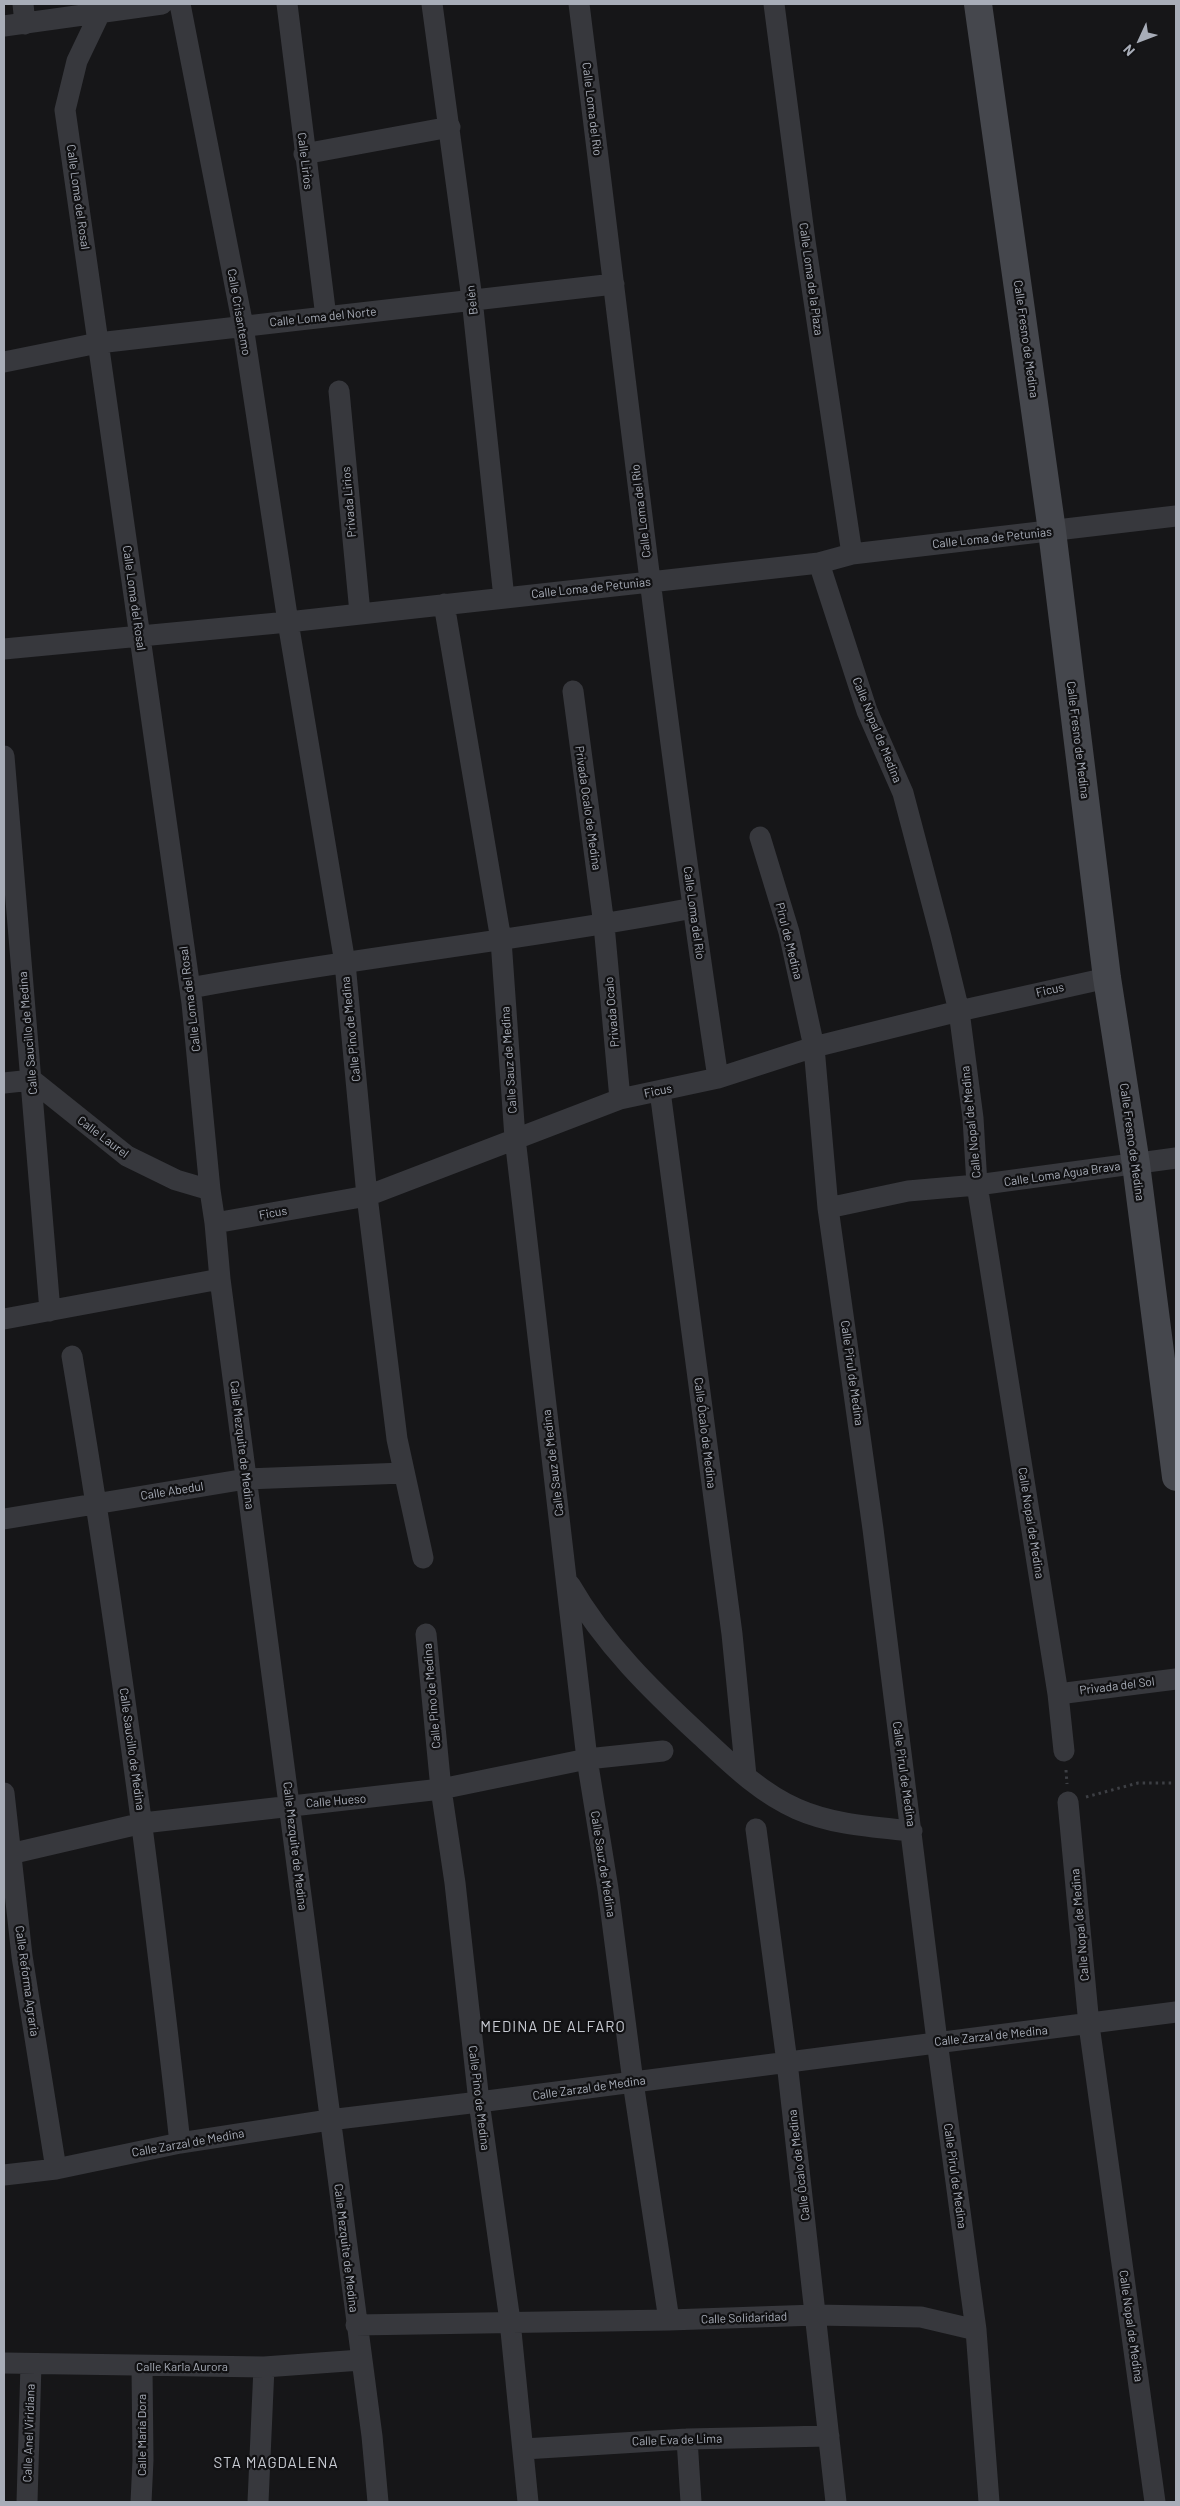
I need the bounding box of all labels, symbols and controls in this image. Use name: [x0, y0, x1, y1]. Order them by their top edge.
north arrow: [1115, 15, 1165, 65]
text: N: [1119, 41, 1138, 60]
street label: Calle Loma del Río: [579, 61, 605, 157]
street label: Calle Lirios: [294, 132, 316, 190]
street label: Calle Loma del Rosal: [63, 143, 93, 251]
street label: Calle Loma de la Plaza: [796, 222, 826, 336]
street label: Calle Crisantemo: [224, 268, 254, 356]
street label: Calle Fresno de Medina: [1011, 279, 1041, 399]
street label: Belén: [463, 284, 481, 316]
street label: Calle Loma del Norte: [269, 304, 377, 330]
street label: Calle Loma del Río: [628, 463, 654, 559]
street label: Privada Lirios: [339, 466, 359, 538]
street label: Calle Loma de Petunias: [931, 525, 1053, 551]
street label: Calle Loma del Rosal: [119, 544, 149, 652]
street label: Calle Loma de Petunias: [530, 575, 652, 601]
street label: Calle Nopal de Medina: [849, 675, 905, 785]
street label: Calle Fresno de Medina: [1064, 680, 1092, 800]
street label: Privada Ocalo de Medina: [572, 745, 604, 871]
street label: Calle Loma del Río: [680, 865, 708, 961]
street label: Pirul de Medina: [772, 901, 806, 981]
street label: Calle Loma del Rosal: [176, 945, 204, 1053]
street label: Calle Saucillo de Medina: [15, 971, 41, 1095]
street label: Calle Pino de Medina: [338, 976, 364, 1082]
street label: Privada Ocalo: [602, 976, 622, 1048]
street label: Ficus: [1035, 980, 1065, 1000]
street label: Calle Sauz de Medina: [498, 1006, 520, 1114]
street label: Calle Nopal de Medina: [958, 1065, 984, 1179]
street label: Ficus: [643, 1081, 673, 1101]
street label: Calle Fresno de Medina: [1117, 1082, 1147, 1202]
street label: Calle Laurel: [75, 1113, 131, 1161]
street label: Calle Loma Agua Brava: [1003, 1159, 1121, 1189]
street label: Ficus: [258, 1203, 288, 1223]
street label: Calle Pirul de Medina: [837, 1319, 867, 1427]
street label: Calle Ócalo de Medina: [691, 1377, 719, 1489]
street label: Calle Mezquite de Medina: [227, 1380, 257, 1510]
street label: Calle Sauz de Medina: [539, 1409, 567, 1517]
street label: Calle Nopal de Medina: [1015, 1466, 1047, 1580]
street label: Calle Abedul: [139, 1479, 205, 1503]
street label: Calle Pino de Medina: [420, 1643, 444, 1749]
street label: Privada del Sol: [1079, 1674, 1155, 1698]
street label: Calle Saucillo de Medina: [116, 1687, 148, 1811]
street label: Calle Pirul de Medina: [889, 1720, 919, 1828]
street label: Calle Mezquite de Medina: [280, 1781, 310, 1911]
street label: Calle Hueso: [305, 1791, 367, 1811]
street label: Calle Sauz de Medina: [587, 1810, 619, 1918]
street label: Calle Nopal de Medina: [1068, 1868, 1092, 1982]
street label: Calle Reforma Agraria: [12, 1925, 42, 2037]
district label: MEDINA DE ALFARO: [478, 2018, 628, 2036]
street label: Calle Zarzal de Medina: [934, 2023, 1048, 2049]
street label: Calle Pino de Medina: [465, 2045, 493, 2151]
street label: Calle Zarzal de Medina: [532, 2073, 646, 2103]
street label: Calle Ócalo de Medina: [785, 2109, 813, 2221]
street label: Calle Pirul de Medina: [940, 2122, 970, 2230]
street label: Calle Zarzal de Medina: [131, 2126, 245, 2160]
street label: Calle Mezquite de Medina: [331, 2183, 361, 2313]
street label: Calle Nopal de Medina: [1116, 2269, 1146, 2383]
street label: Calle Solidaridad: [701, 2309, 787, 2327]
street label: Calle Karla Aurora: [136, 2360, 228, 2374]
street label: Calle Anel Viridiana: [20, 2383, 38, 2483]
street label: Calle María Dora: [135, 2394, 149, 2476]
street label: Calle Eva de Lima: [632, 2431, 722, 2449]
district label: STA MAGDALENA: [212, 2454, 340, 2472]

